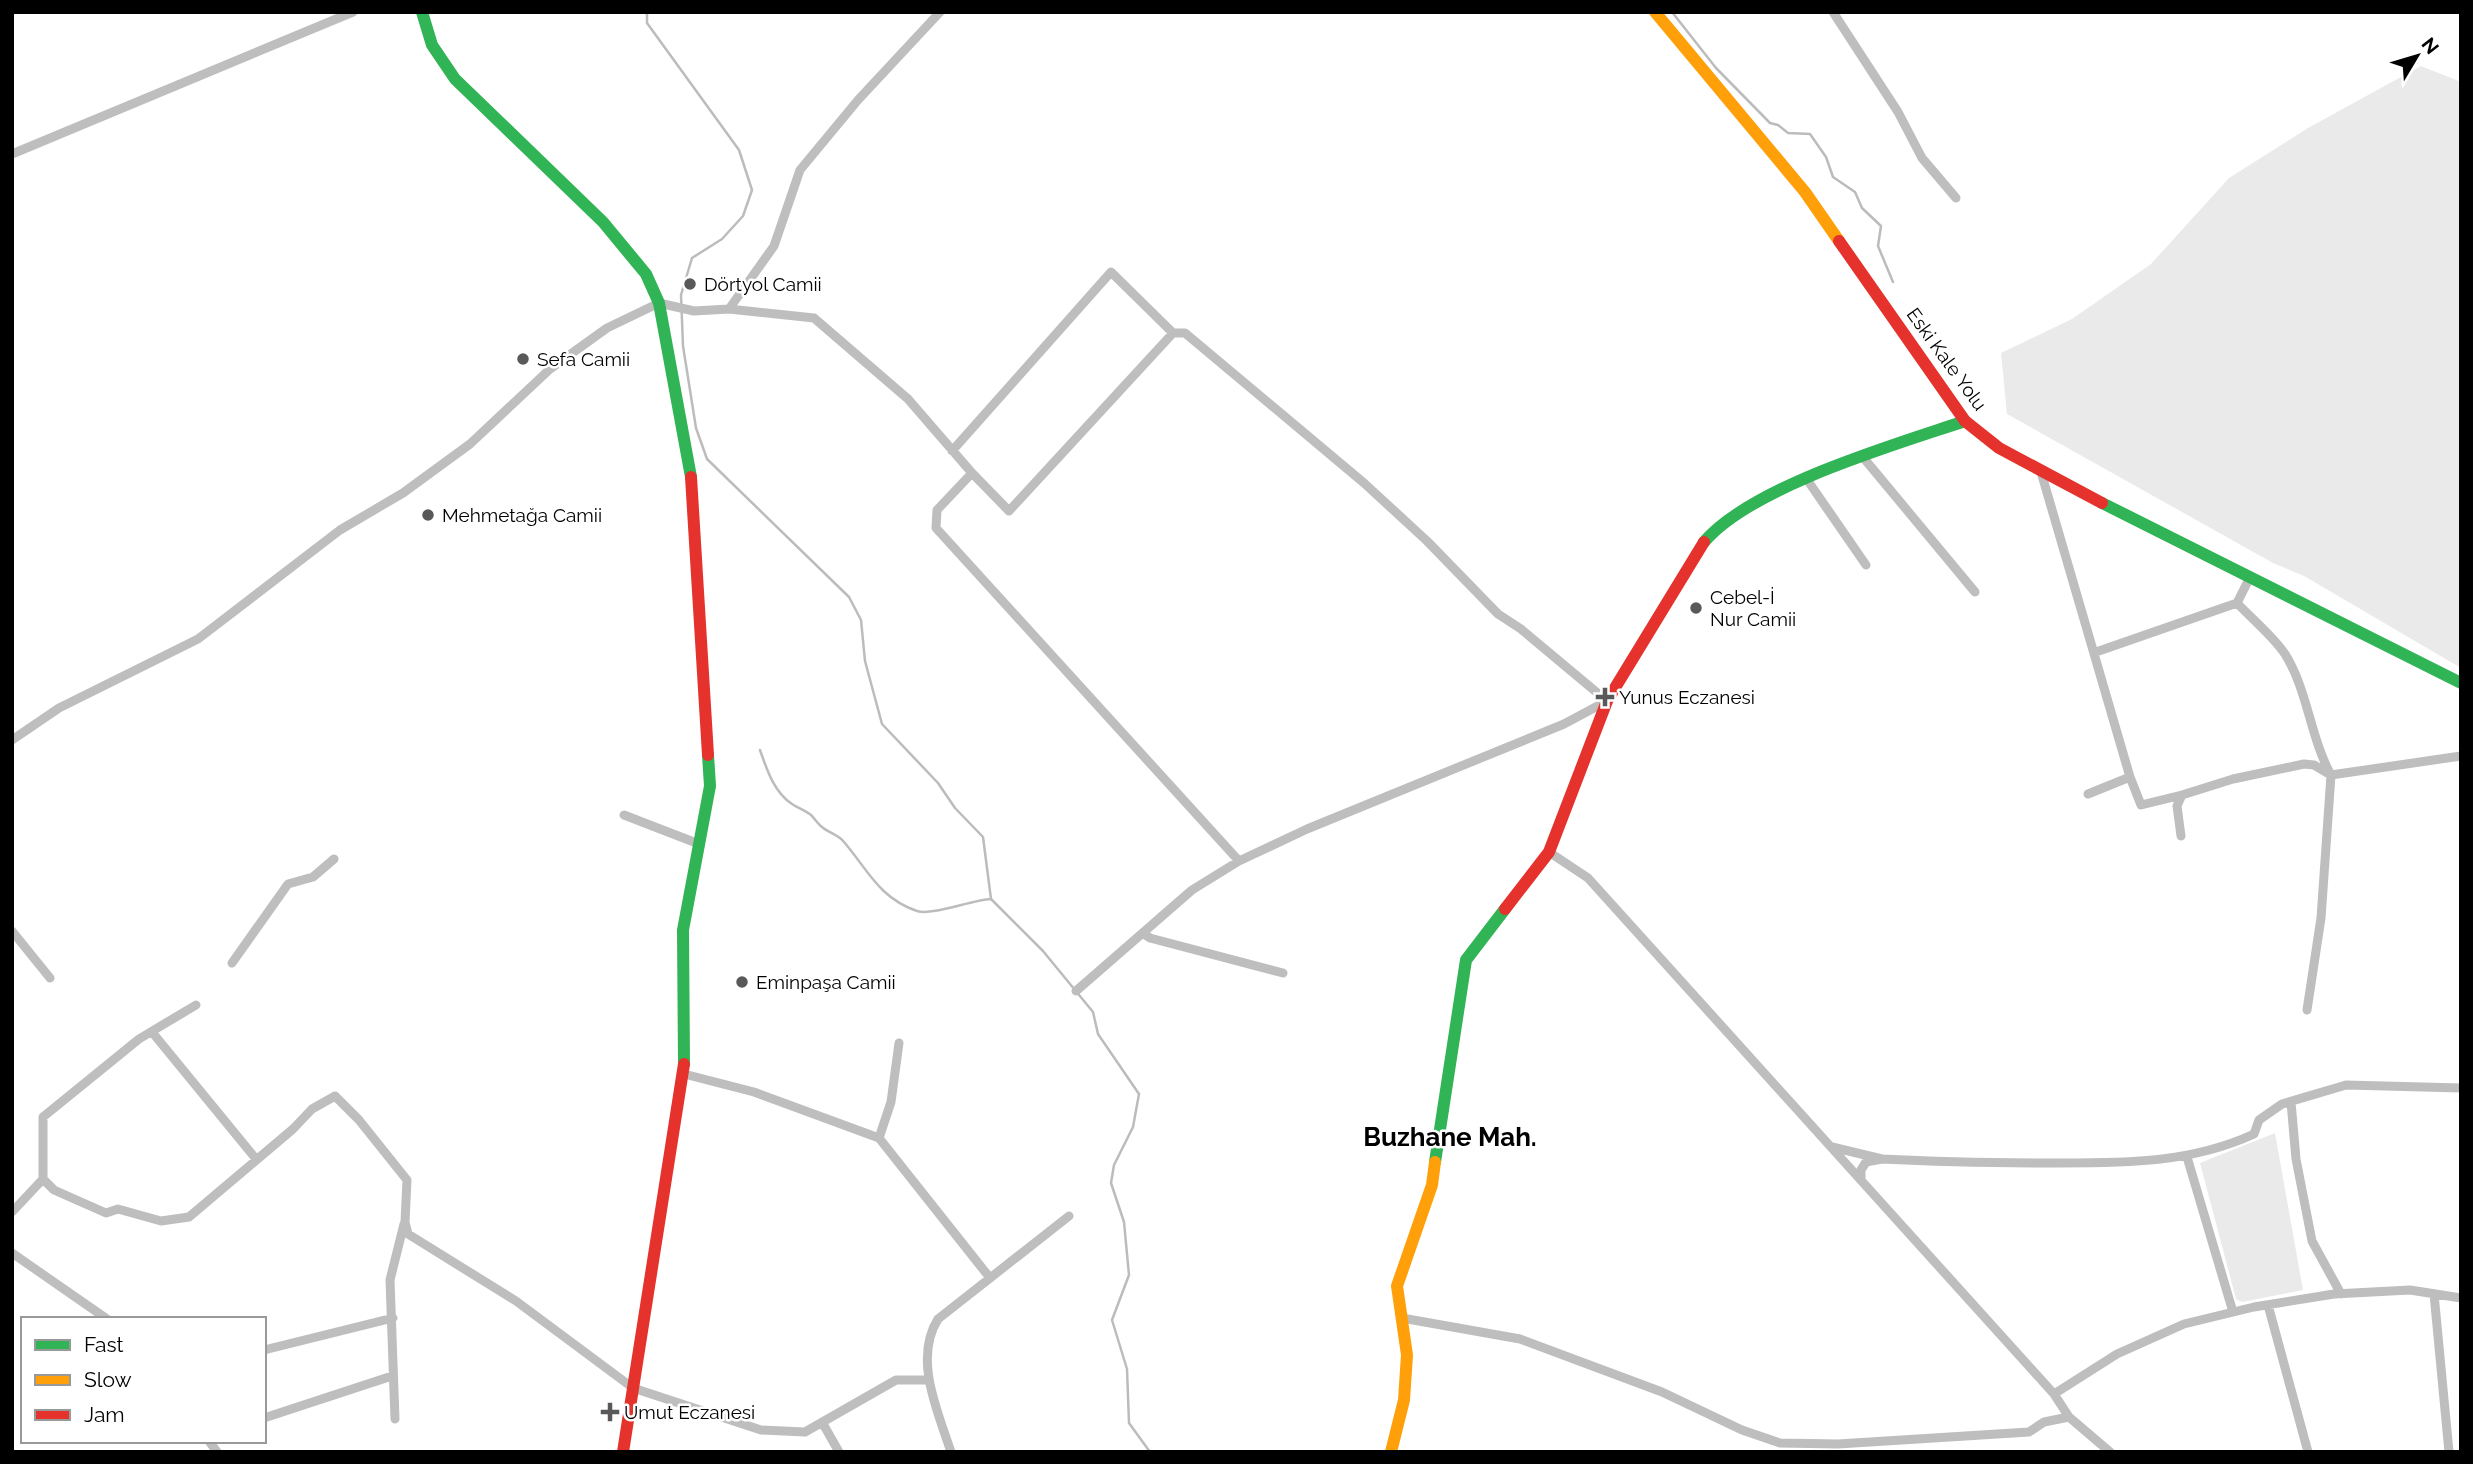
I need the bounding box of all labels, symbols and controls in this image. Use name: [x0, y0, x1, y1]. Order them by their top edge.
north arrow: [2382, 21, 2452, 91]
text: N: [2417, 33, 2444, 58]
place label: Dörtyol Camii: [704, 273, 822, 295]
marker: Dörtyol Camii: [682, 276, 698, 292]
street label: Eski Kale Yolu: [1902, 303, 1992, 415]
place label: Sefa Camii: [537, 348, 630, 370]
marker: Sefa Camii: [515, 351, 531, 367]
place label: Mehmetağa Camii: [442, 504, 602, 526]
marker: Mehmetağa Camii: [420, 507, 436, 523]
place label: Cebel-İ Nur Camii: [1710, 586, 1796, 630]
marker: Cebel-İ Nur Camii: [1688, 600, 1704, 616]
place label: Yunus Eczanesi: [1619, 686, 1755, 708]
marker: Yunus Eczanesi: [1597, 689, 1613, 705]
place label: Eminpaşa Camii: [756, 971, 896, 993]
marker: Eminpaşa Camii: [734, 974, 750, 990]
district label: Buzhane Mah.: [1363, 1122, 1537, 1152]
legend: [21, 1317, 266, 1443]
text: Fast: [84, 1332, 124, 1357]
text: Slow: [84, 1367, 132, 1392]
place label: Umut Eczanesi: [624, 1401, 755, 1423]
text: Jam: [84, 1402, 125, 1427]
marker: Umut Eczanesi: [602, 1404, 618, 1420]

